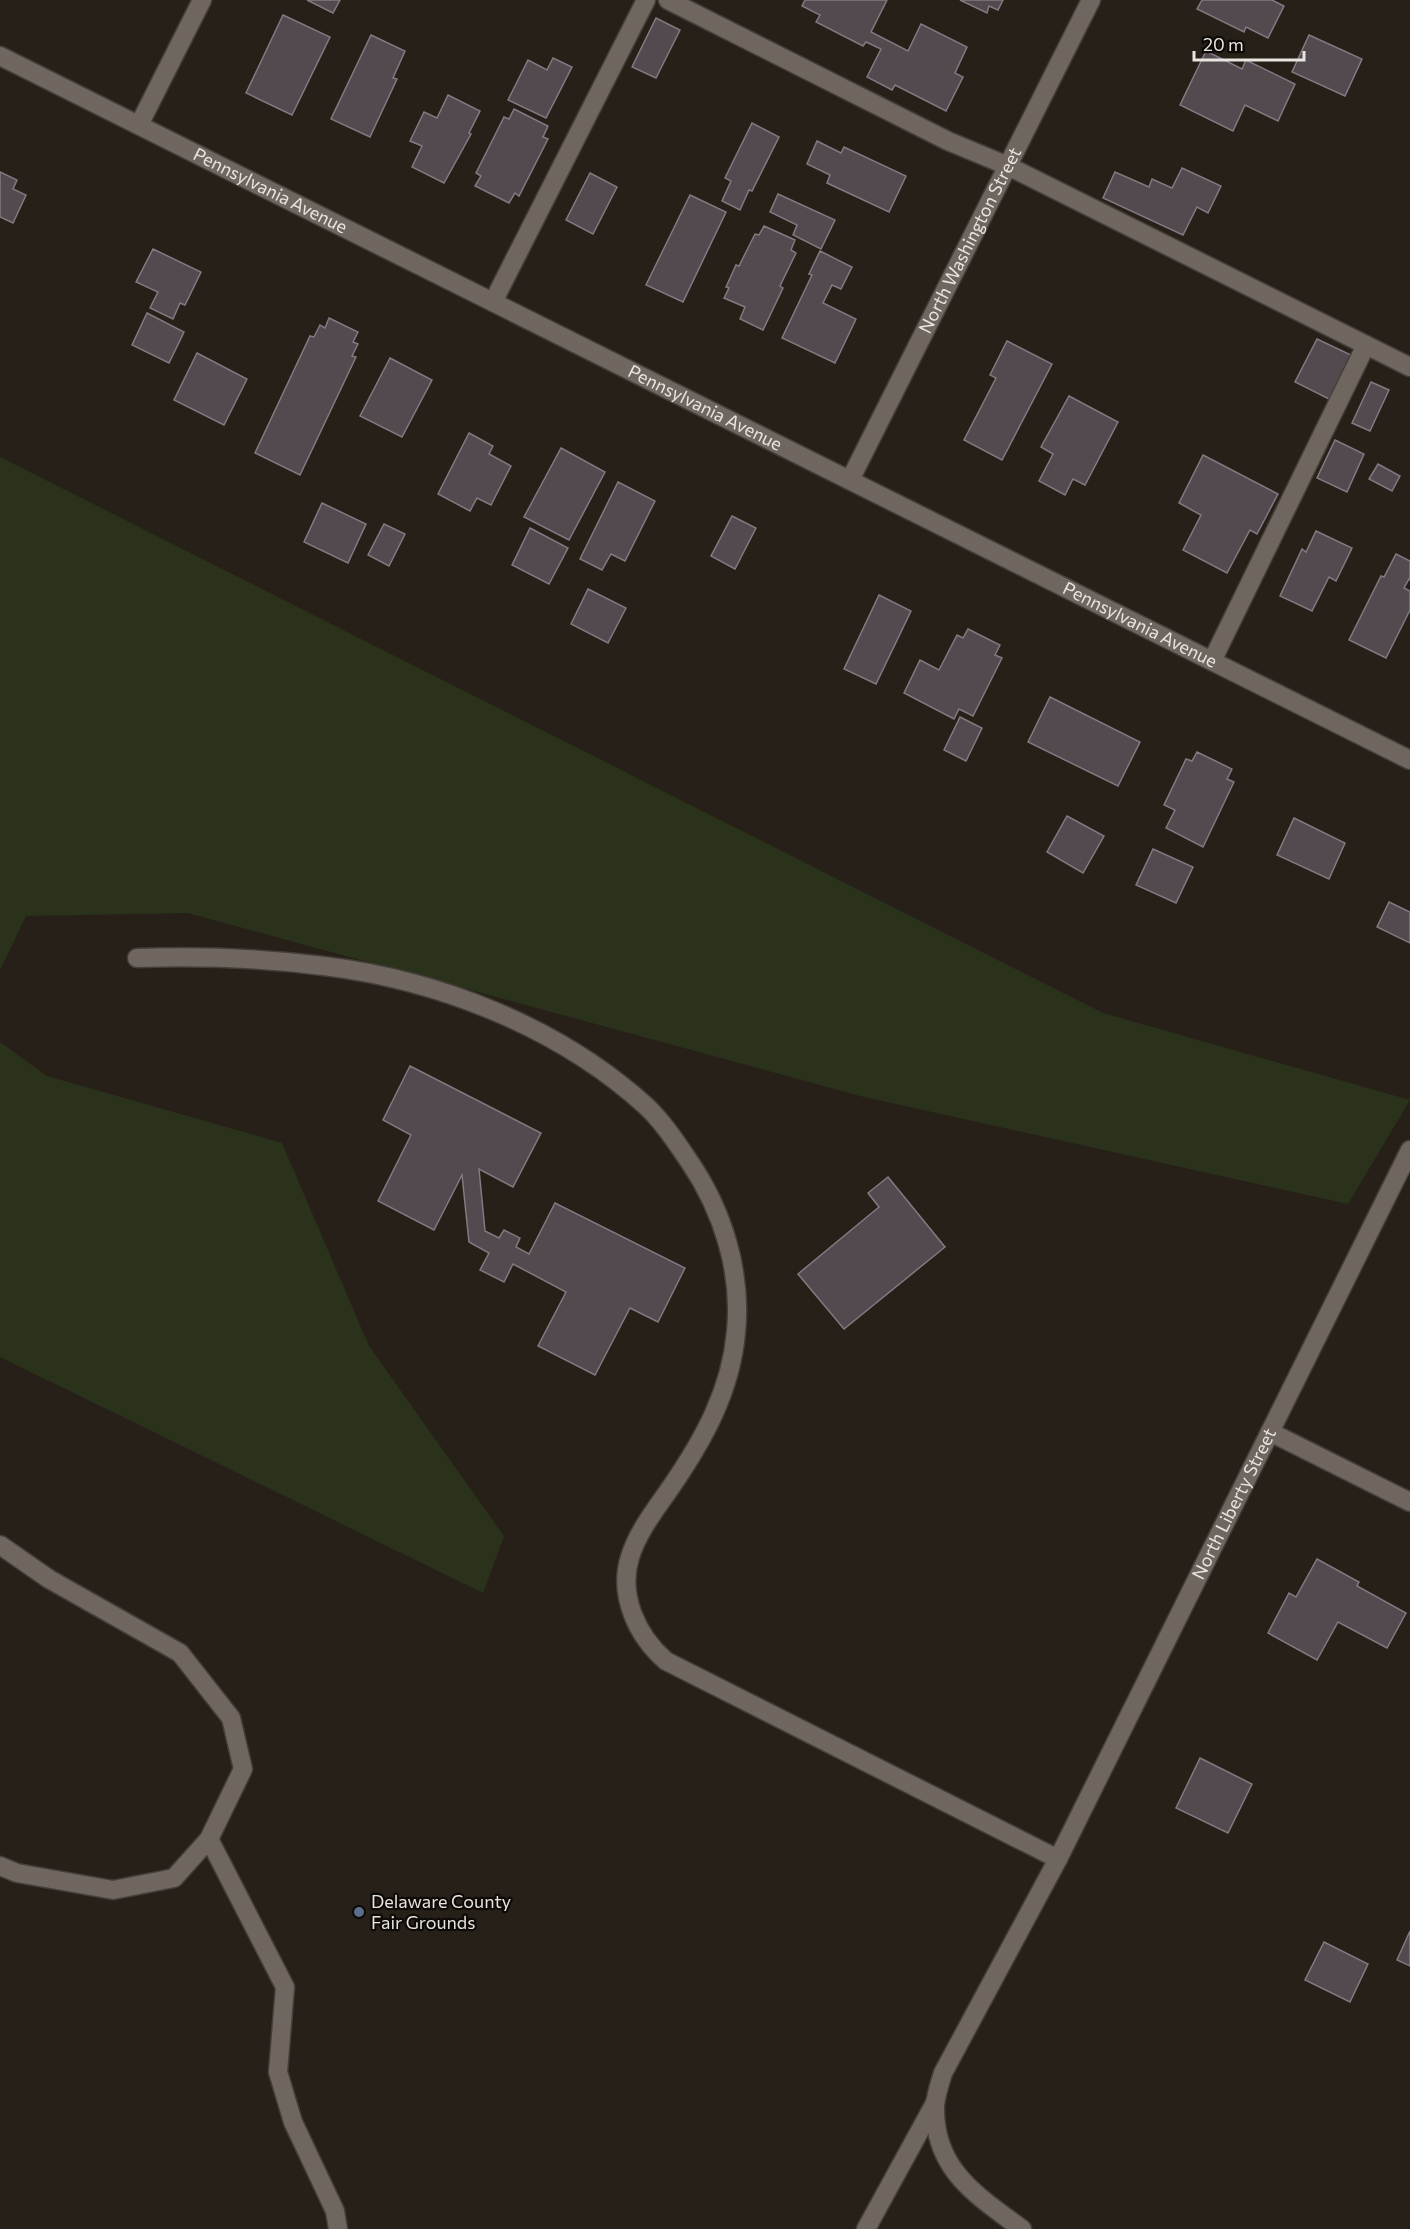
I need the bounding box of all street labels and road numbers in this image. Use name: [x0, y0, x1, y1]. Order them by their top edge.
street label: Pennsylvania Avenue: [190, 142, 351, 238]
street label: North Washington Street: [913, 143, 1025, 337]
street label: Pennsylvania Avenue: [625, 359, 786, 455]
street label: Pennsylvania Avenue: [1060, 577, 1221, 672]
street label: North Liberty Street: [1187, 1424, 1280, 1583]

